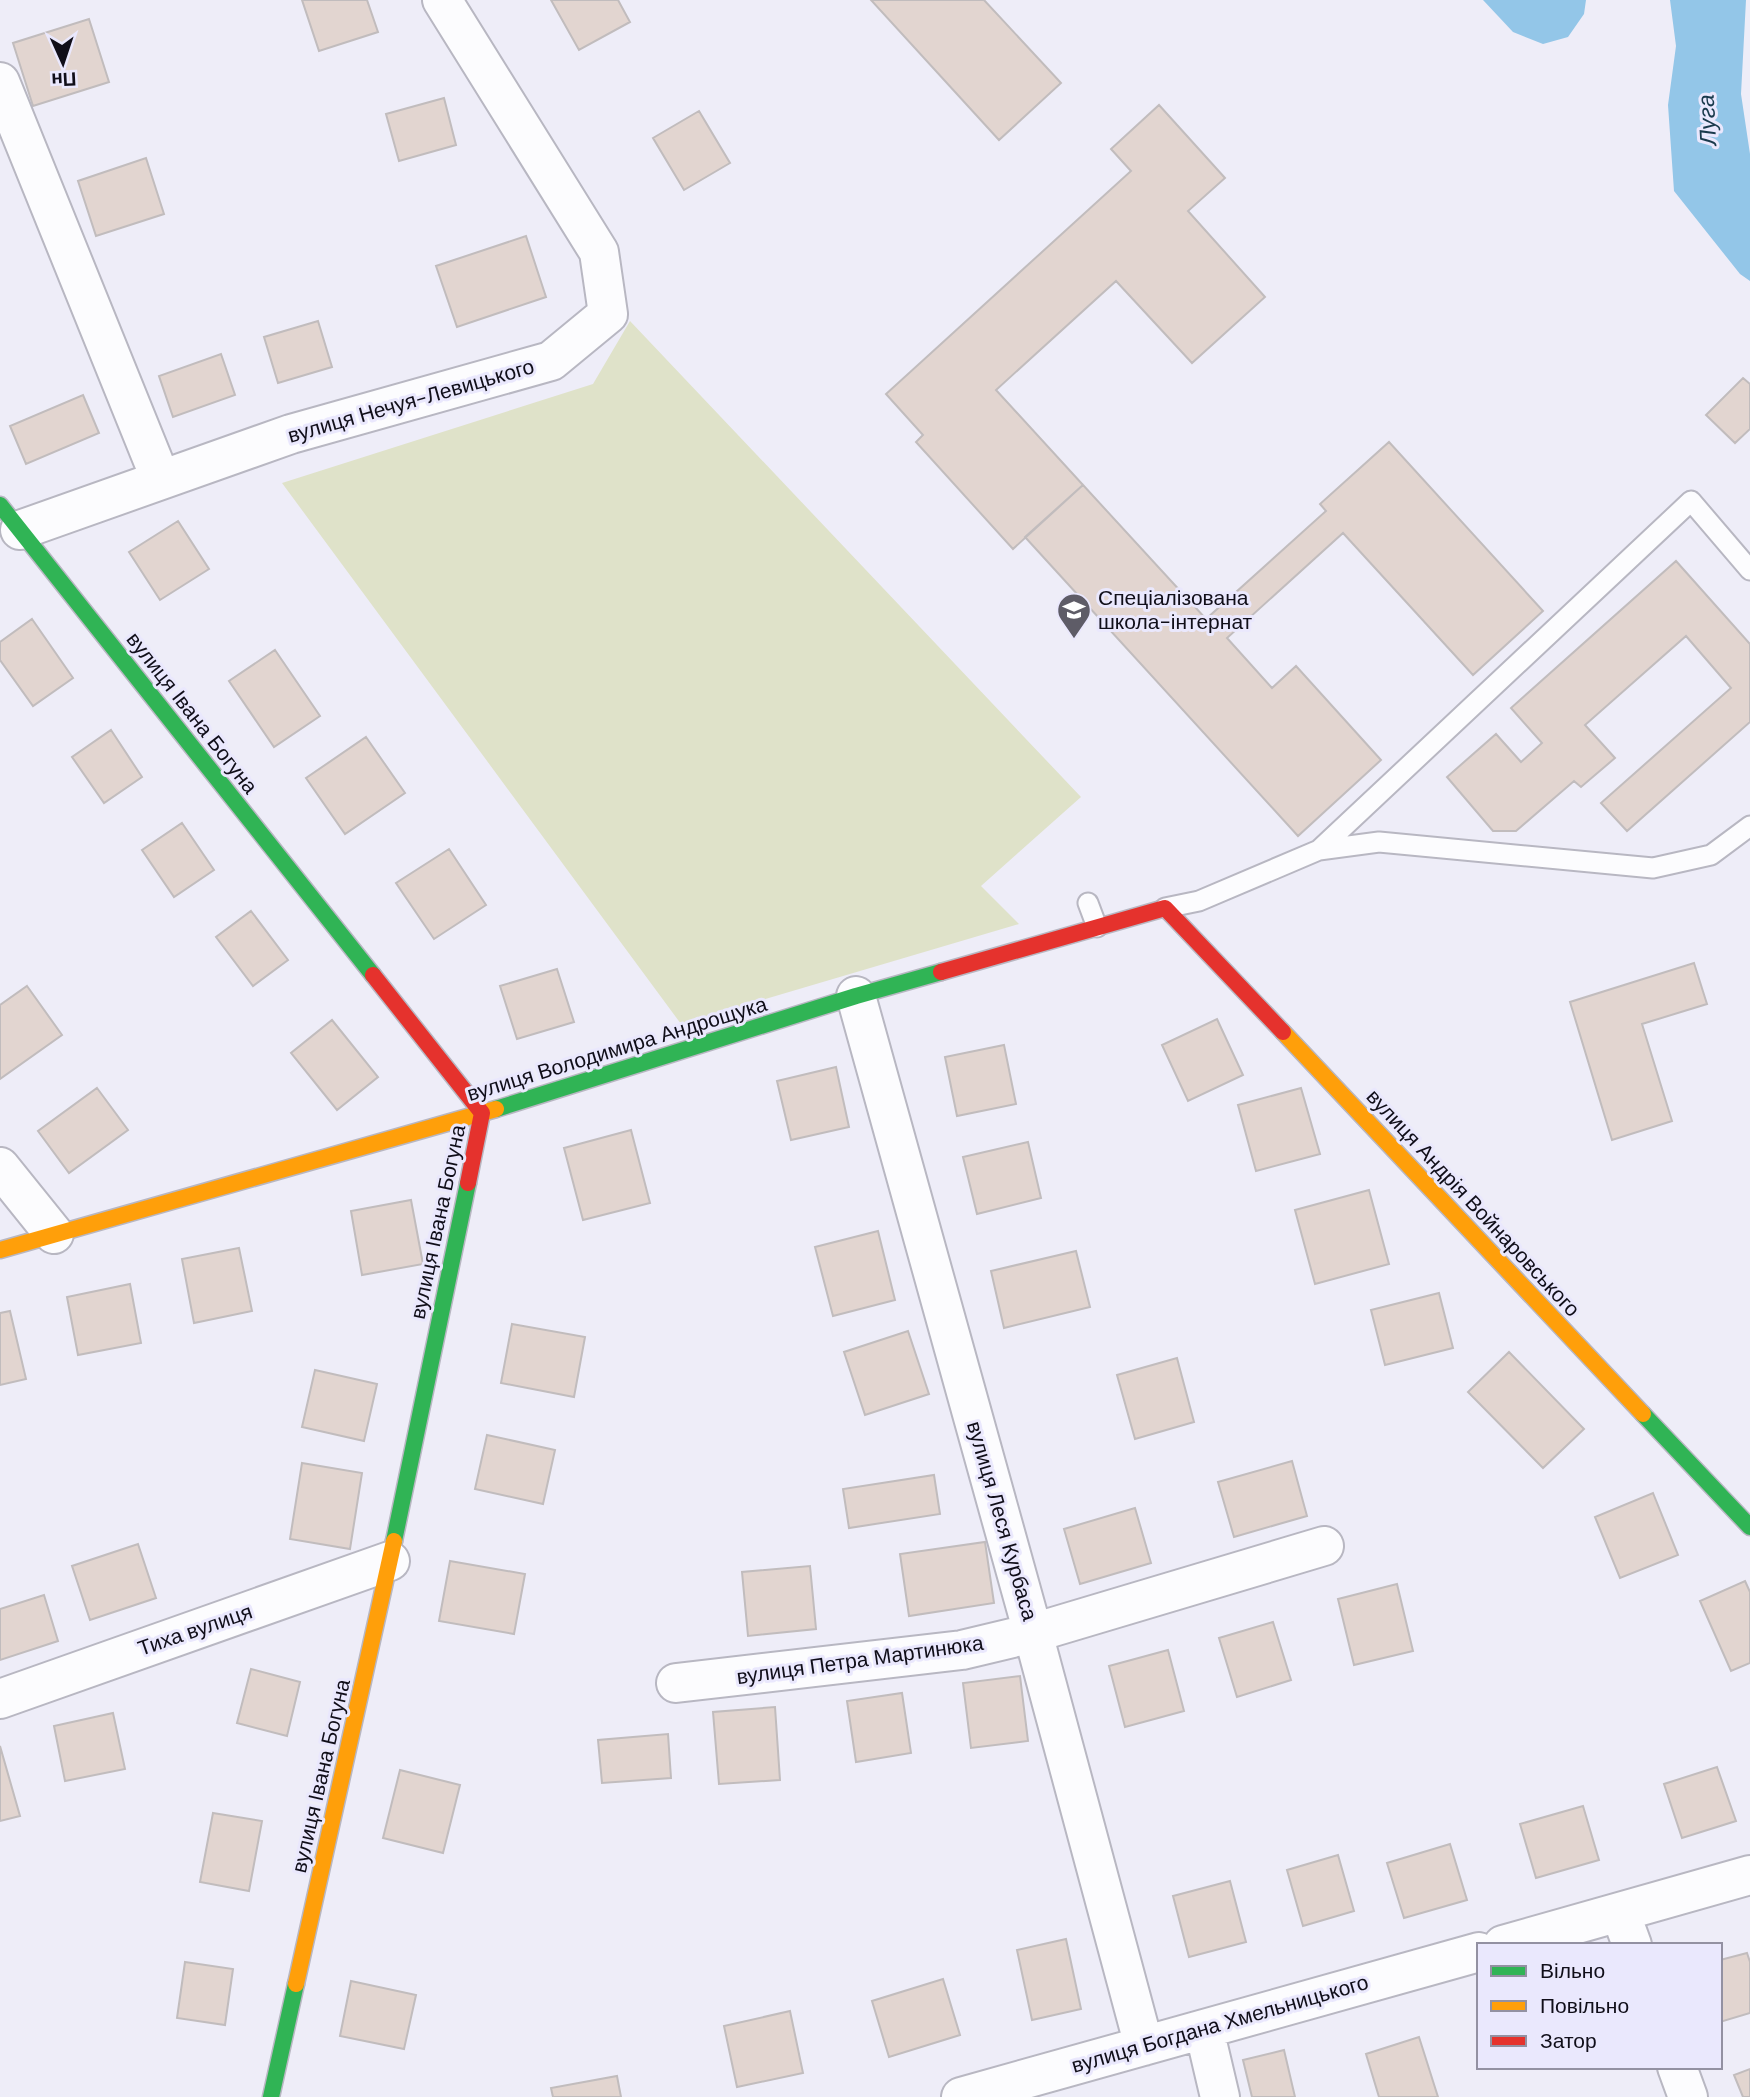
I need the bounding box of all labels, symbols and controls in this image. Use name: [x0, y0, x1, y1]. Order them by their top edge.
north arrow: [28, 28, 98, 98]
text: Пн: [51, 66, 77, 93]
water label: Луга: [1691, 94, 1723, 148]
street label: вулиця Нечуя-Левицького: [285, 352, 537, 450]
place label: Спеціалізована школа-інтернат: [1098, 584, 1253, 636]
school or university icon: Спеціалізована школа-інтернат: [1055, 591, 1093, 640]
street label: вулиця Івана Богуна: [120, 626, 264, 800]
street label: вулиця Володимира Андрощука: [464, 990, 771, 1108]
street label: вулиця Андрія Войнаровського: [1360, 1083, 1586, 1323]
street label: вулиця Івана Богуна: [404, 1122, 472, 1322]
street label: вулиця Леся Курбаса: [960, 1418, 1044, 1624]
street label: Тиха вулиця: [134, 1597, 256, 1663]
street label: вулиця Петра Мартинюка: [735, 1629, 986, 1691]
street label: вулиця Івана Богуна: [285, 1676, 357, 1876]
legend: [1477, 1943, 1722, 2069]
text: Вільно: [1540, 1957, 1605, 1985]
street label: вулиця Богдана Хмельницького: [1068, 1968, 1372, 2080]
text: Повільно: [1540, 1992, 1629, 2020]
text: Затор: [1540, 2027, 1597, 2055]

